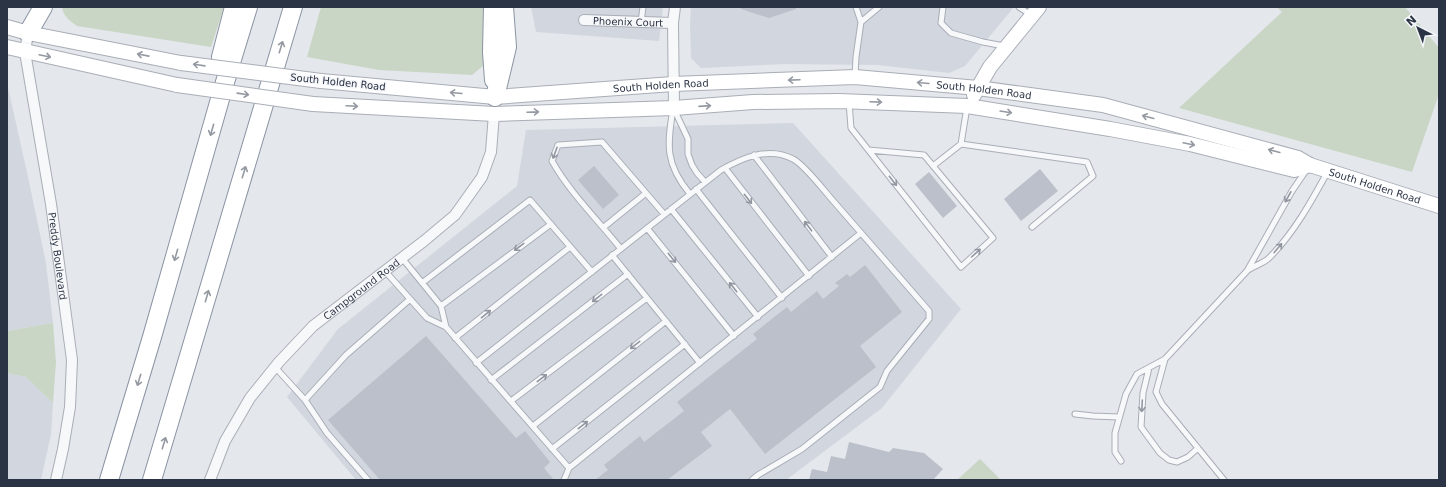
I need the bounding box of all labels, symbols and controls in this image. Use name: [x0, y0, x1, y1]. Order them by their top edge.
north arrow: [1398, 8, 1438, 48]
text: N: [1404, 13, 1419, 29]
street label: Phoenix Court: [593, 15, 663, 28]
one-way arrow: [278, 41, 285, 54]
one-way arrow: [137, 51, 150, 59]
one-way arrow: [38, 53, 51, 61]
one-way arrow: [193, 61, 206, 69]
street label: South Holden Road: [290, 72, 386, 92]
one-way arrow: [788, 76, 801, 83]
street label: South Holden Road: [613, 77, 709, 94]
street label: South Holden Road: [936, 79, 1032, 101]
one-way arrow: [917, 80, 930, 87]
one-way arrow: [236, 90, 249, 98]
one-way arrow: [450, 90, 463, 97]
one-way arrow: [869, 98, 882, 106]
one-way arrow: [345, 102, 358, 110]
one-way arrow: [698, 102, 711, 109]
one-way arrow: [999, 108, 1012, 116]
one-way arrow: [526, 109, 539, 116]
one-way arrow: [1142, 113, 1155, 120]
one-way arrow: [207, 123, 215, 136]
one-way arrow: [1182, 140, 1195, 148]
one-way arrow: [551, 146, 559, 158]
one-way arrow: [1268, 147, 1281, 154]
one-way arrow: [241, 165, 248, 178]
street label: South Holden Road: [1327, 166, 1422, 205]
one-way arrow: [889, 175, 898, 186]
one-way arrow: [1284, 191, 1292, 203]
one-way arrow: [744, 193, 753, 204]
street label: Preddy Boulevard: [47, 212, 69, 301]
one-way arrow: [804, 221, 812, 232]
one-way arrow: [1273, 242, 1282, 253]
one-way arrow: [514, 243, 525, 252]
one-way arrow: [172, 248, 179, 261]
one-way arrow: [971, 249, 981, 258]
one-way arrow: [667, 253, 676, 264]
street label: Campground Road: [321, 256, 401, 322]
one-way arrow: [729, 281, 738, 292]
one-way arrow: [204, 290, 211, 303]
one-way arrow: [591, 294, 602, 302]
one-way arrow: [480, 310, 491, 318]
one-way arrow: [630, 341, 641, 350]
one-way arrow: [135, 373, 143, 385]
one-way arrow: [537, 374, 548, 382]
one-way arrow: [1138, 399, 1146, 412]
one-way arrow: [577, 420, 588, 429]
one-way arrow: [161, 436, 168, 449]

